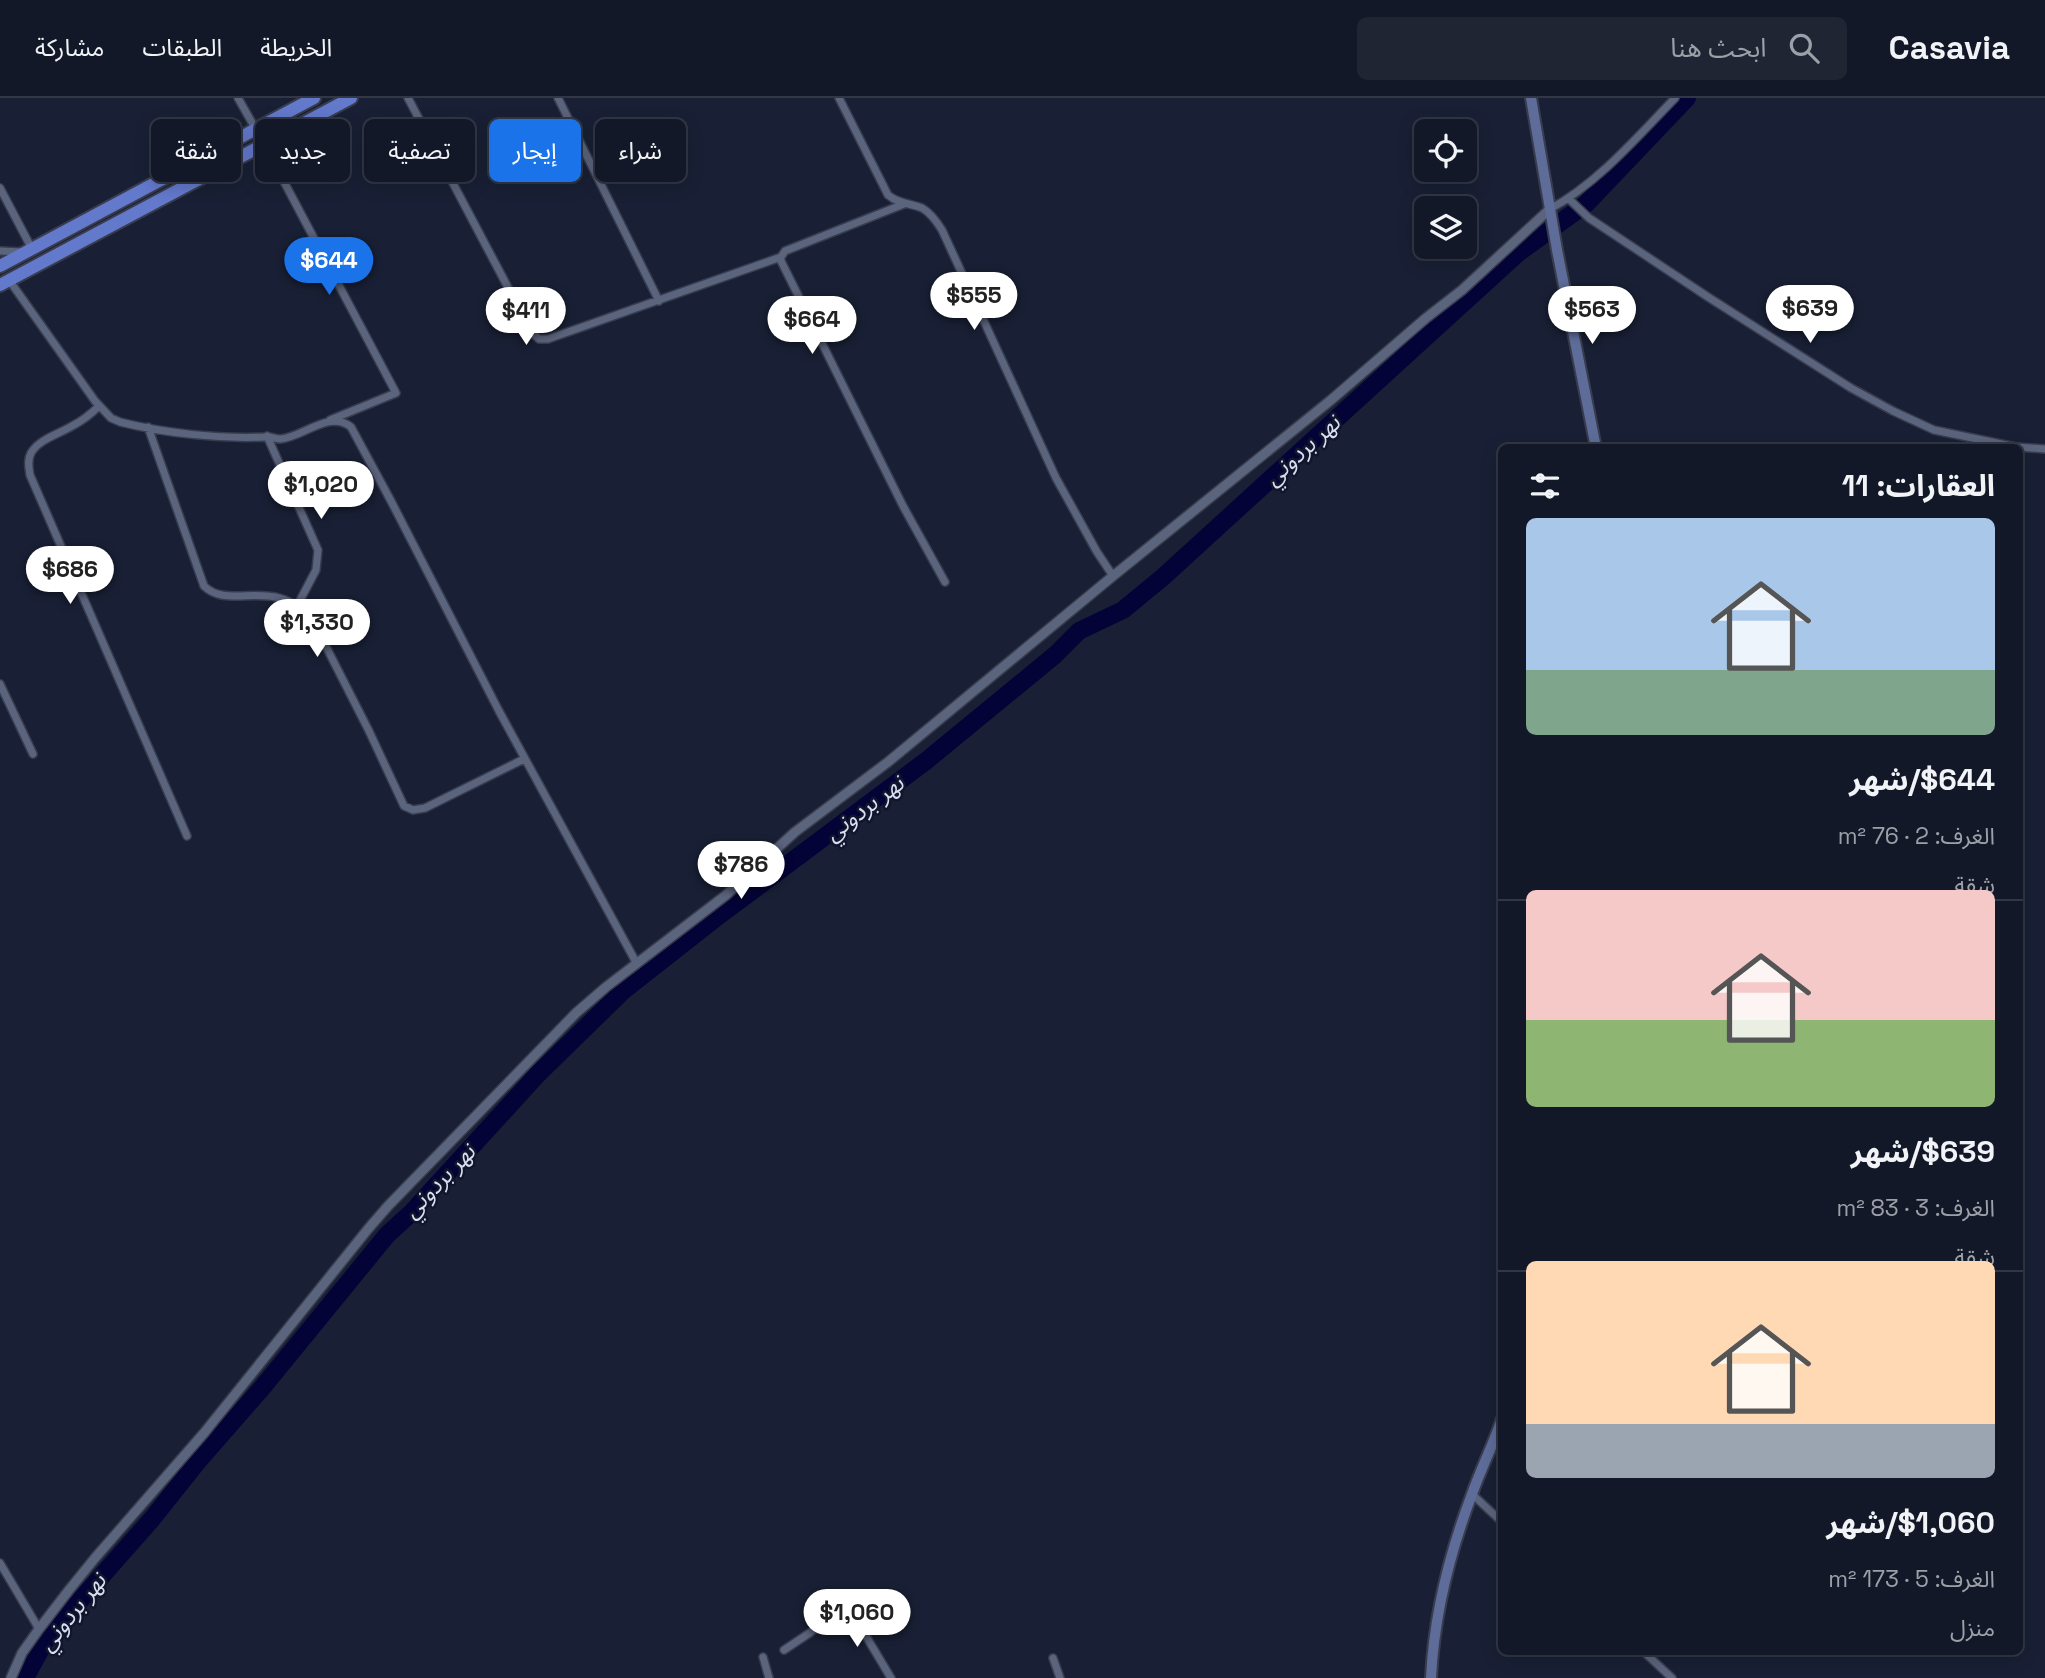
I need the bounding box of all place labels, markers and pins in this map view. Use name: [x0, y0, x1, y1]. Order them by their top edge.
pin: $644: [288, 238, 370, 297]
pin: $555: [933, 272, 1015, 332]
pin: $563: [1551, 286, 1633, 346]
pin: $639: [1769, 286, 1851, 345]
pin: $411: [485, 288, 567, 347]
pin: $664: [771, 296, 853, 356]
pin: $1,020: [264, 462, 378, 521]
pin: $686: [29, 546, 111, 606]
pin: $1,330: [260, 600, 374, 659]
pin: $786: [700, 842, 782, 901]
pin: $1,060: [800, 1590, 914, 1649]

